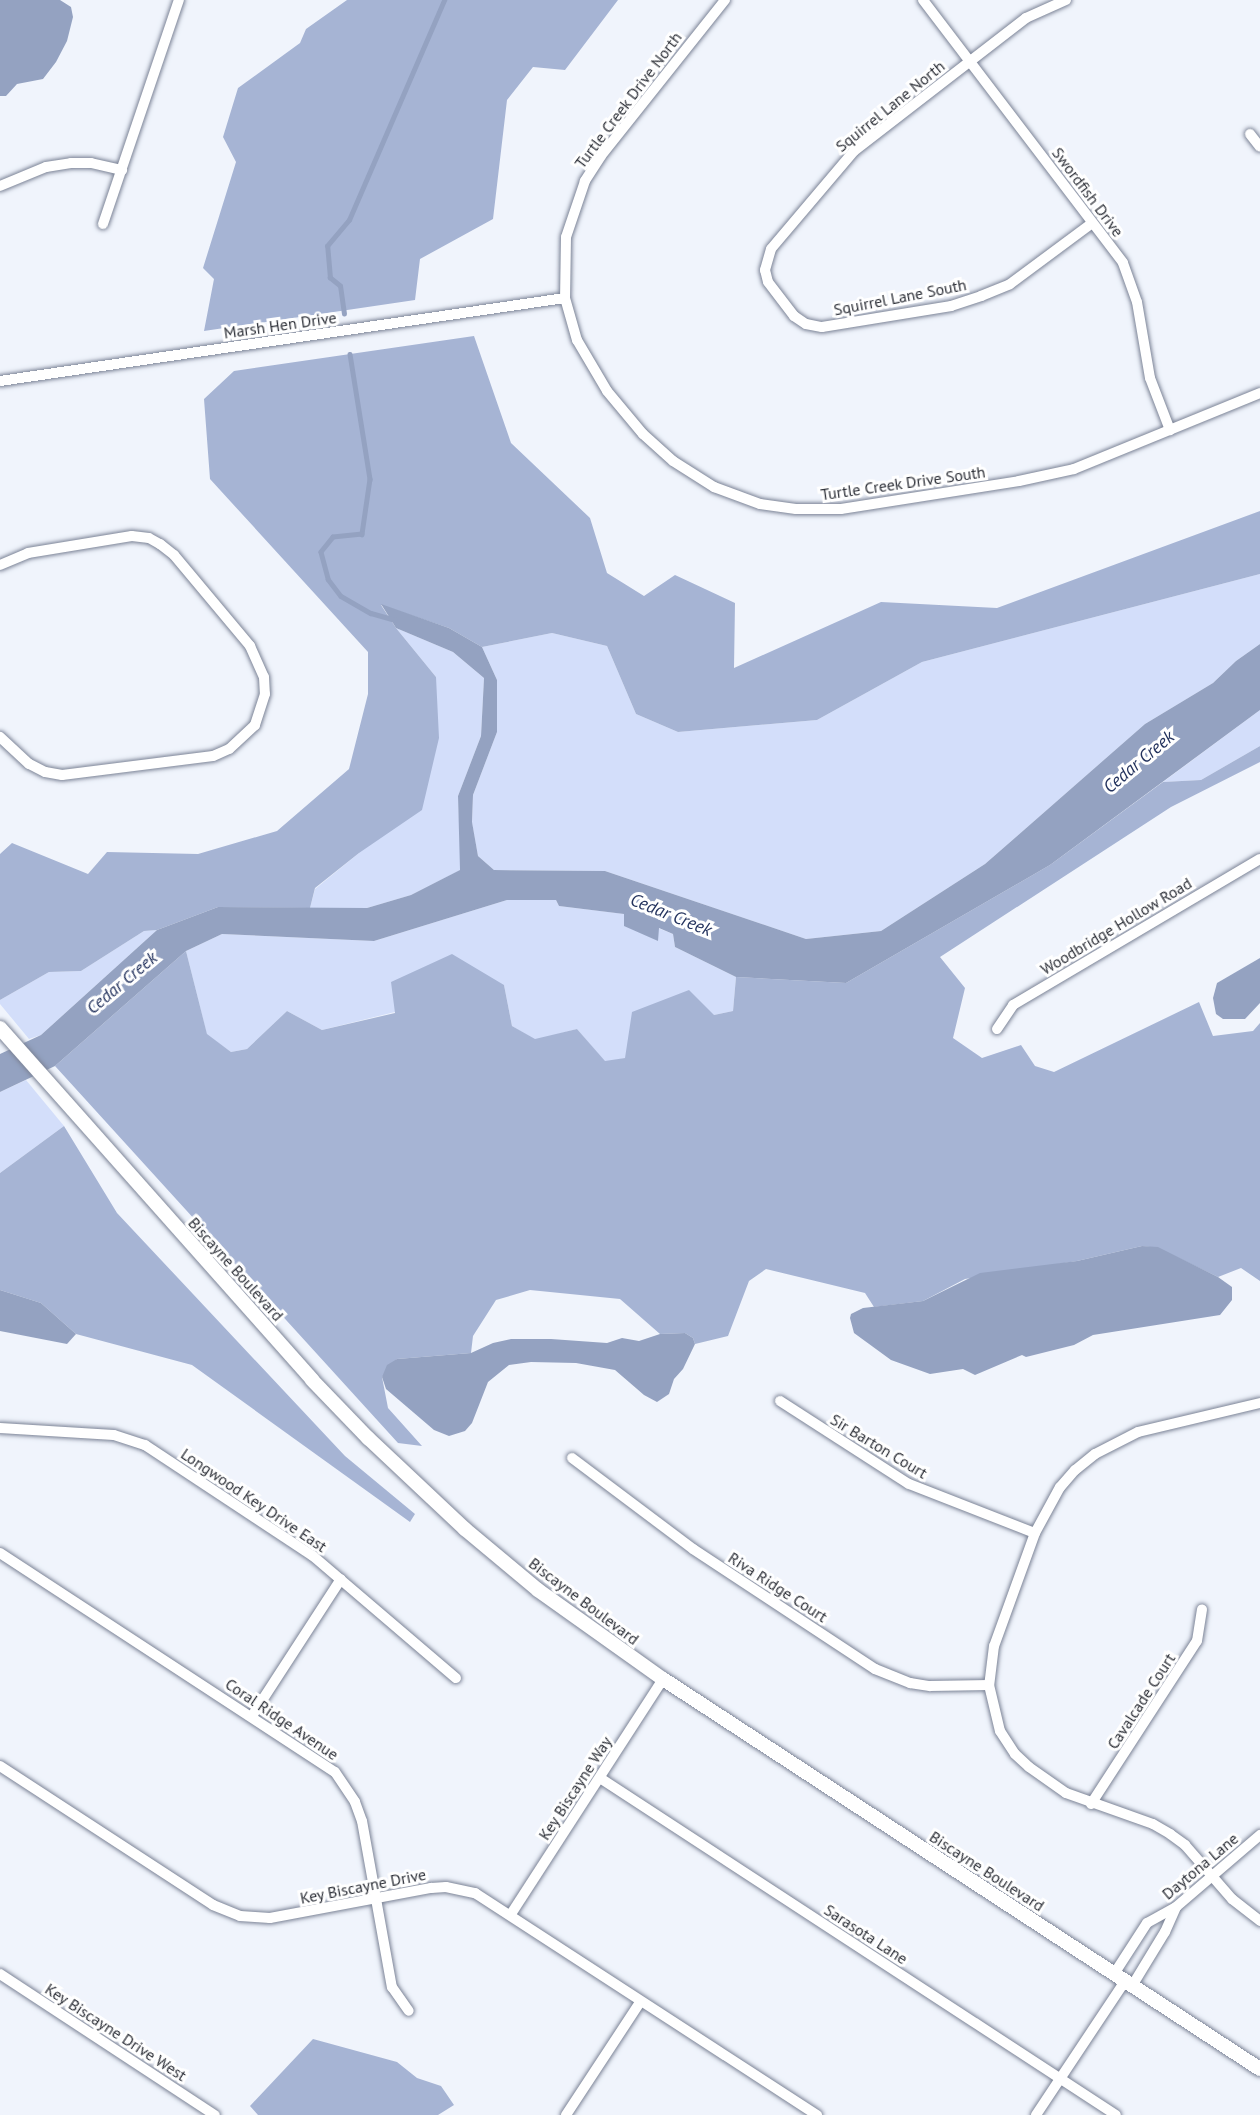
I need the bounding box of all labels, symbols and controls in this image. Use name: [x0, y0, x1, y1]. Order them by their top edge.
street label: Turtle Creek Drive North: [570, 28, 686, 172]
street label: Squirrel Lane North: [832, 56, 948, 156]
street label: Swordfish Drive: [1048, 144, 1128, 240]
street label: Squirrel Lane South: [832, 275, 968, 319]
street label: Marsh Hen Drive: [222, 308, 338, 342]
street label: Turtle Creek Drive South: [819, 462, 987, 504]
water label: Cedar Creek: [1099, 726, 1179, 798]
street label: Woodbridge Hollow Road: [1037, 873, 1195, 979]
water label: Cedar Creek: [627, 889, 715, 941]
water label: Cedar Creek: [82, 947, 162, 1019]
street label: Biscayne Boulevard: [184, 1213, 288, 1325]
street label: Sir Barton Court: [827, 1410, 931, 1482]
street label: Longwood Key Drive East: [177, 1444, 331, 1556]
street label: Riva Ridge Court: [725, 1548, 831, 1626]
street label: Biscayne Boulevard: [525, 1553, 643, 1649]
street label: Cavalcade Court: [1103, 1649, 1179, 1753]
street label: Coral Ridge Avenue: [222, 1674, 342, 1764]
street label: Key Biscayne Way: [534, 1732, 616, 1844]
street label: Biscayne Boulevard: [926, 1827, 1048, 1915]
street label: Daytona Lane: [1158, 1829, 1242, 1903]
street label: Key Biscayne Drive: [298, 1864, 428, 1908]
street label: Sarasota Lane: [821, 1900, 911, 1968]
street label: Key Biscayne Drive West: [41, 1979, 191, 2085]

